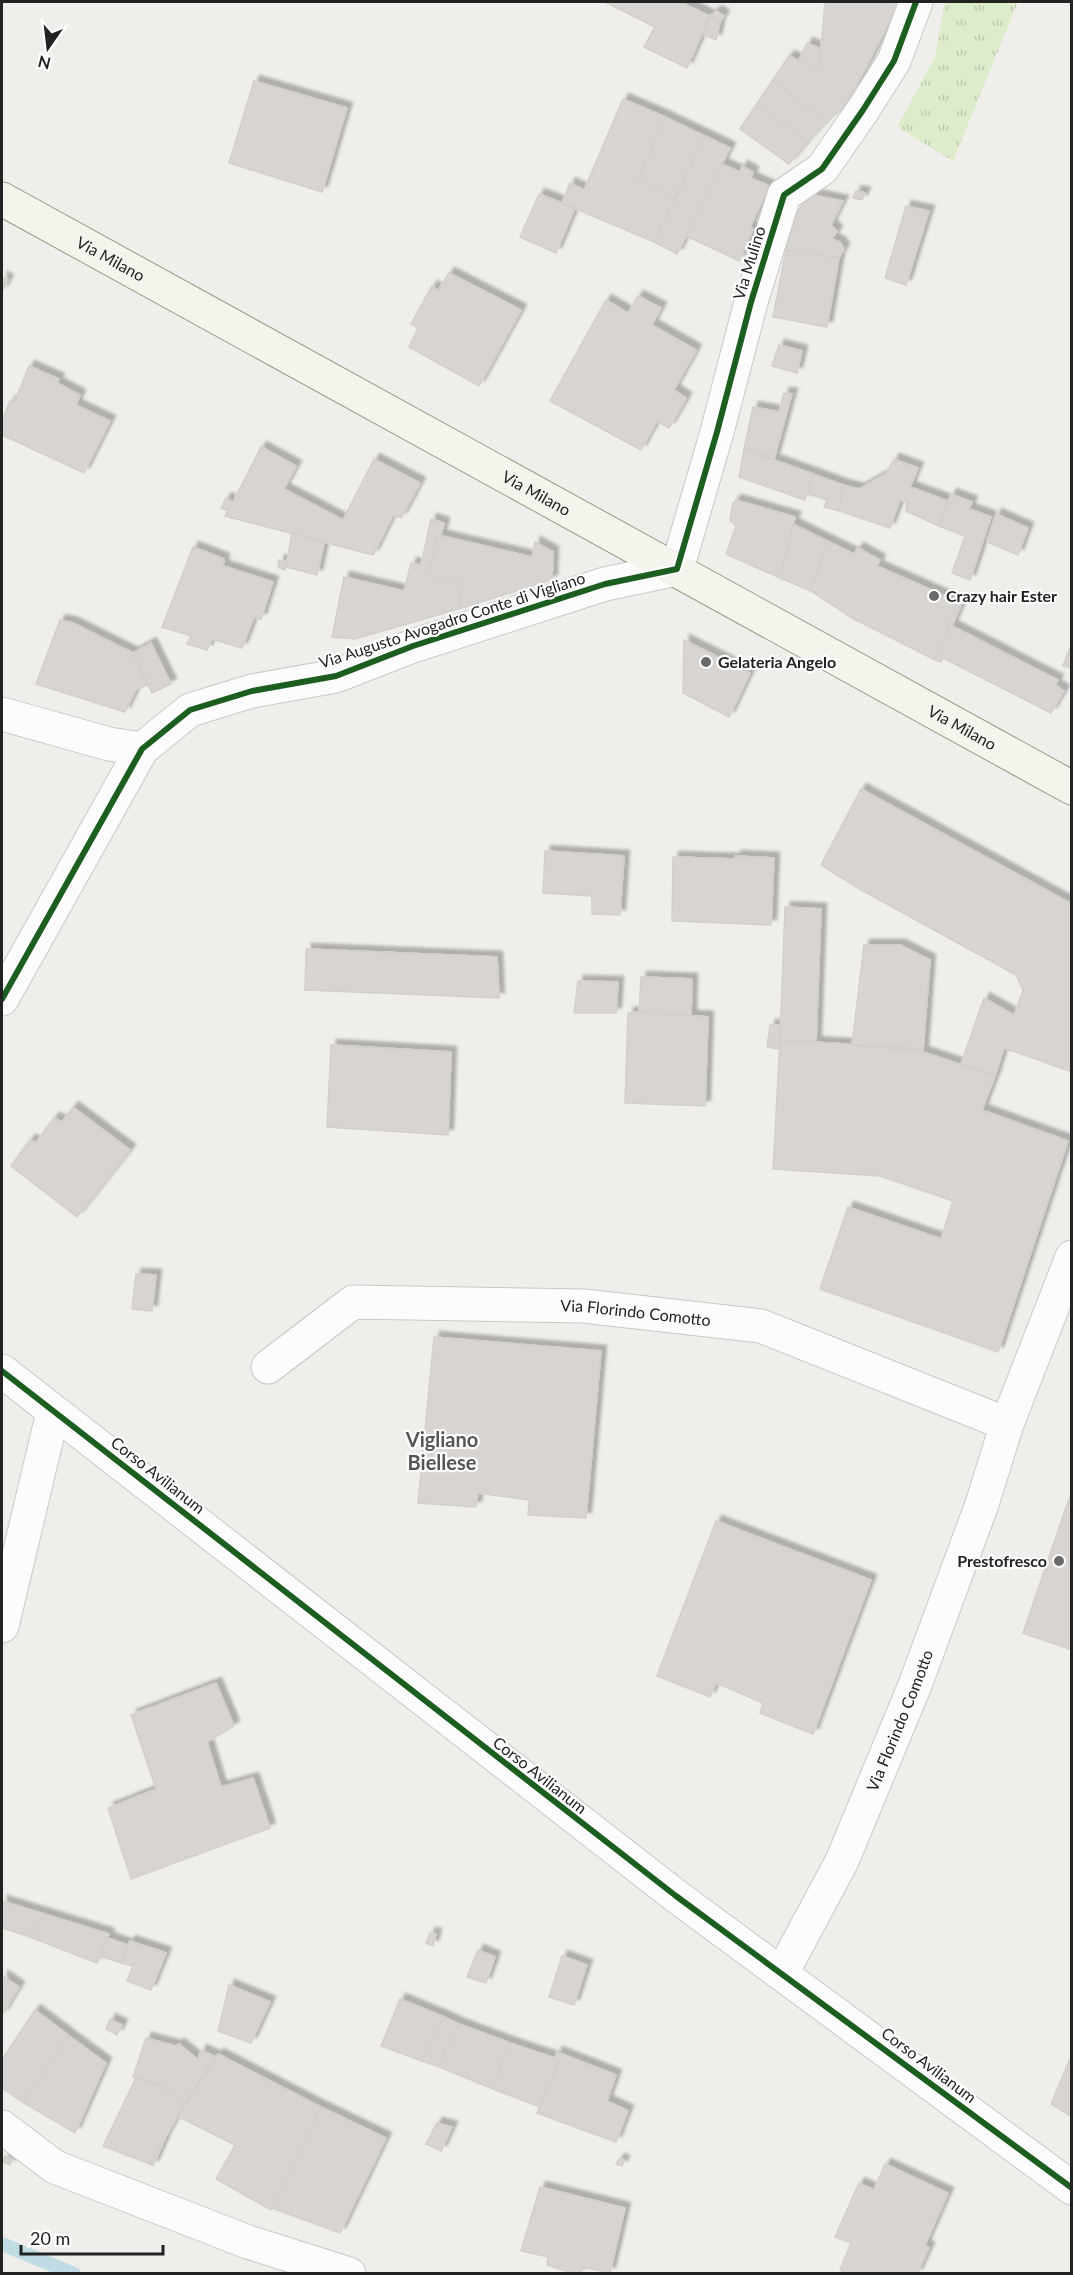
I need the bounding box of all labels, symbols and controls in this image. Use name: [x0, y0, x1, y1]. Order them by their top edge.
north arrow: [18, 18, 78, 78]
text: N: [36, 52, 53, 74]
street label: Via Mulino: [728, 224, 769, 302]
street label: Via Milano: [73, 232, 148, 285]
street label: Via Milano: [499, 466, 574, 519]
street label: Via Augusto Avogadro Conte di Vigliano: [316, 567, 587, 672]
place label: Crazy hair Ester: [946, 586, 1057, 605]
marker: Crazy hair Ester: [927, 589, 941, 603]
place label: Gelateria Angelo: [718, 652, 836, 671]
marker: Gelateria Angelo: [699, 655, 713, 669]
street label: Via Milano: [925, 701, 1000, 754]
street label: Via Florindo Comotto: [560, 1296, 712, 1329]
district label: Vigliano Biellese: [405, 1427, 478, 1474]
street label: Corso Avilianum: [108, 1432, 209, 1517]
place label: Prestofresco: [957, 1551, 1047, 1570]
marker: Prestofresco: [1052, 1554, 1066, 1568]
street label: Via Florindo Comotto: [862, 1647, 936, 1794]
street label: Corso Avilianum: [490, 1732, 591, 1817]
street label: Corso Avilianum: [878, 2023, 980, 2106]
scale bar: [21, 2218, 164, 2256]
text: 20 m: [30, 2227, 70, 2249]

